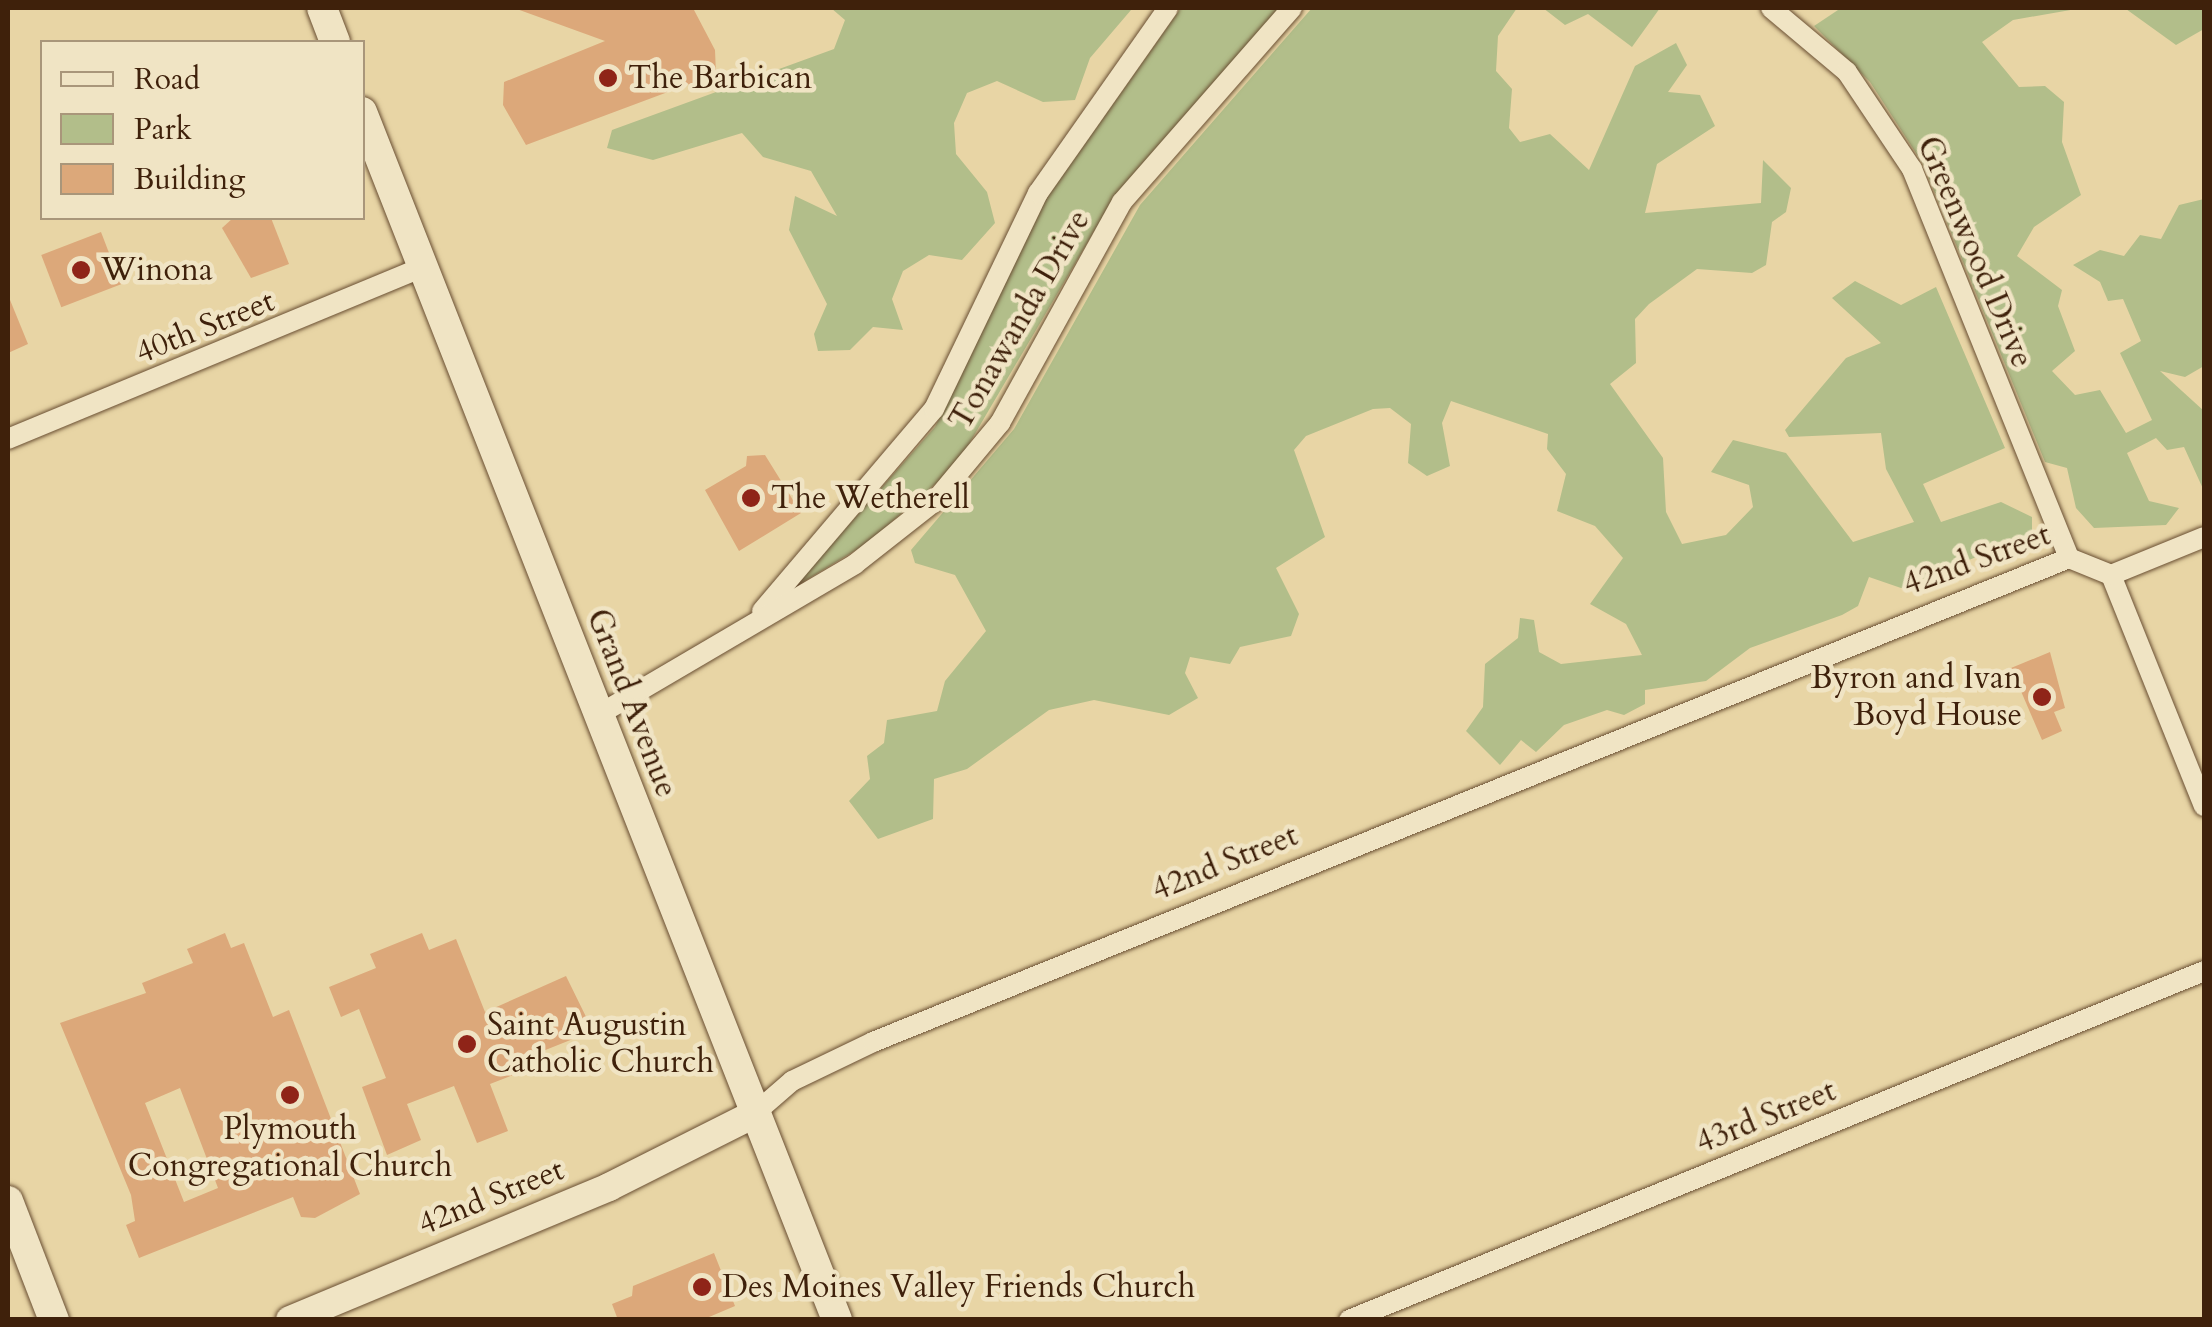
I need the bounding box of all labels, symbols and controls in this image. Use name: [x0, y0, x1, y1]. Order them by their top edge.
legend: [40, 40, 365, 220]
text: Road: [134, 59, 200, 100]
place label: The Barbican: [628, 59, 812, 97]
marker: The Barbican: [597, 67, 619, 89]
text: Park: [134, 109, 192, 150]
street label: Greenwood Drive: [1909, 131, 2041, 373]
text: Building: [134, 159, 245, 200]
street label: Tonawanda Drive: [942, 203, 1098, 437]
place label: Winona: [101, 251, 213, 289]
marker: Winona: [70, 259, 92, 281]
street label: 40th Street: [130, 282, 280, 372]
place label: The Wetherell: [771, 479, 970, 517]
marker: The Wetherell: [740, 487, 762, 509]
street label: 42nd Street: [1898, 516, 2056, 604]
street label: Grand Avenue: [579, 604, 685, 802]
place label: Byron and Ivan Boyd House: [1811, 660, 2022, 735]
marker: Byron and Ivan Boyd House: [2031, 686, 2053, 708]
street label: 42nd Street: [1147, 816, 1303, 910]
place label: Saint Augustin Catholic Church: [487, 1007, 714, 1082]
marker: Saint Augustin Catholic Church: [456, 1033, 478, 1055]
street label: 43rd Street: [1691, 1072, 1841, 1162]
marker: Plymouth Congregational Church: [279, 1084, 301, 1106]
place label: Plymouth Congregational Church: [128, 1111, 452, 1186]
street label: 42nd Street: [413, 1150, 569, 1244]
place label: Des Moines Valley Friends Church: [722, 1268, 1195, 1306]
marker: Des Moines Valley Friends Church: [691, 1276, 713, 1298]

